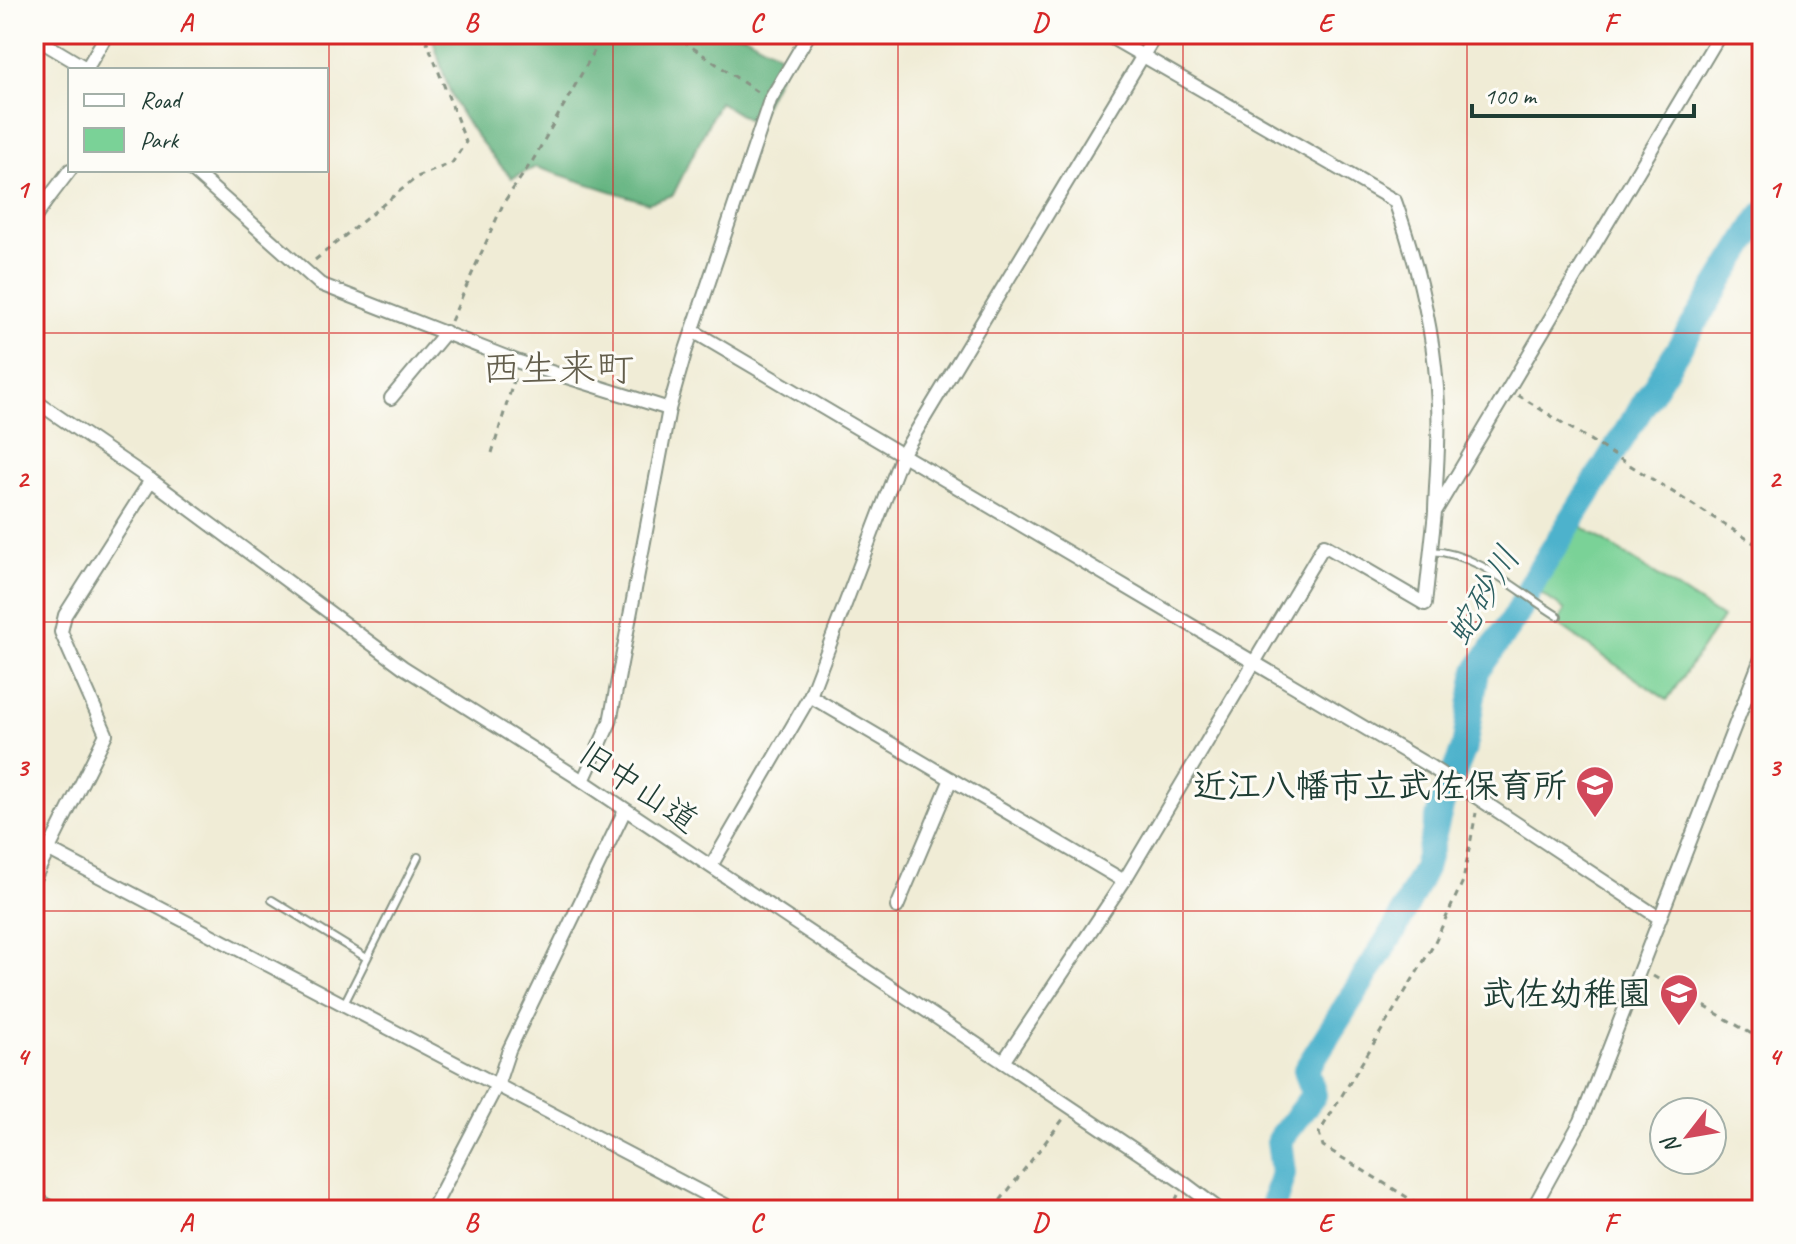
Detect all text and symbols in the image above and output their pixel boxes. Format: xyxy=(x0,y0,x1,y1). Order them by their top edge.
text: A xyxy=(179,6,194,39)
text: B xyxy=(464,6,480,39)
text: C xyxy=(750,6,766,39)
text: D xyxy=(1032,6,1050,39)
text: E xyxy=(1318,6,1336,39)
text: F xyxy=(1604,6,1622,39)
legend xyxy=(68,68,328,172)
scale bar xyxy=(1472,68,1694,118)
text: 100 m xyxy=(1484,81,1538,111)
text: Road xyxy=(140,85,184,115)
text: Park xyxy=(140,125,180,155)
text: 1 xyxy=(16,173,31,206)
text: 1 xyxy=(1768,173,1783,206)
district label: 西生来町 xyxy=(482,345,634,392)
text: 2 xyxy=(16,462,30,495)
text: 2 xyxy=(1768,462,1782,495)
water label: 蛇砂川 xyxy=(1435,537,1530,654)
street label: 旧中山道 xyxy=(570,731,707,842)
text: 3 xyxy=(16,751,30,784)
text: 3 xyxy=(1768,751,1782,784)
place label: 近江八幡市立武佐保育所 xyxy=(1193,764,1567,807)
school or university icon: 近江八幡市立武佐保育所 xyxy=(1574,764,1616,819)
place label: 武佐幼稚園 xyxy=(1481,972,1651,1015)
school or university icon: 武佐幼稚園 xyxy=(1658,972,1700,1027)
text: 4 xyxy=(16,1040,31,1073)
text: 4 xyxy=(1768,1040,1783,1073)
north arrow xyxy=(1648,1096,1728,1176)
text: N xyxy=(1654,1130,1687,1159)
text: A xyxy=(179,1206,194,1239)
text: B xyxy=(464,1206,480,1239)
text: C xyxy=(750,1206,766,1239)
text: D xyxy=(1032,1206,1050,1239)
text: E xyxy=(1318,1206,1336,1239)
text: F xyxy=(1604,1206,1622,1239)

